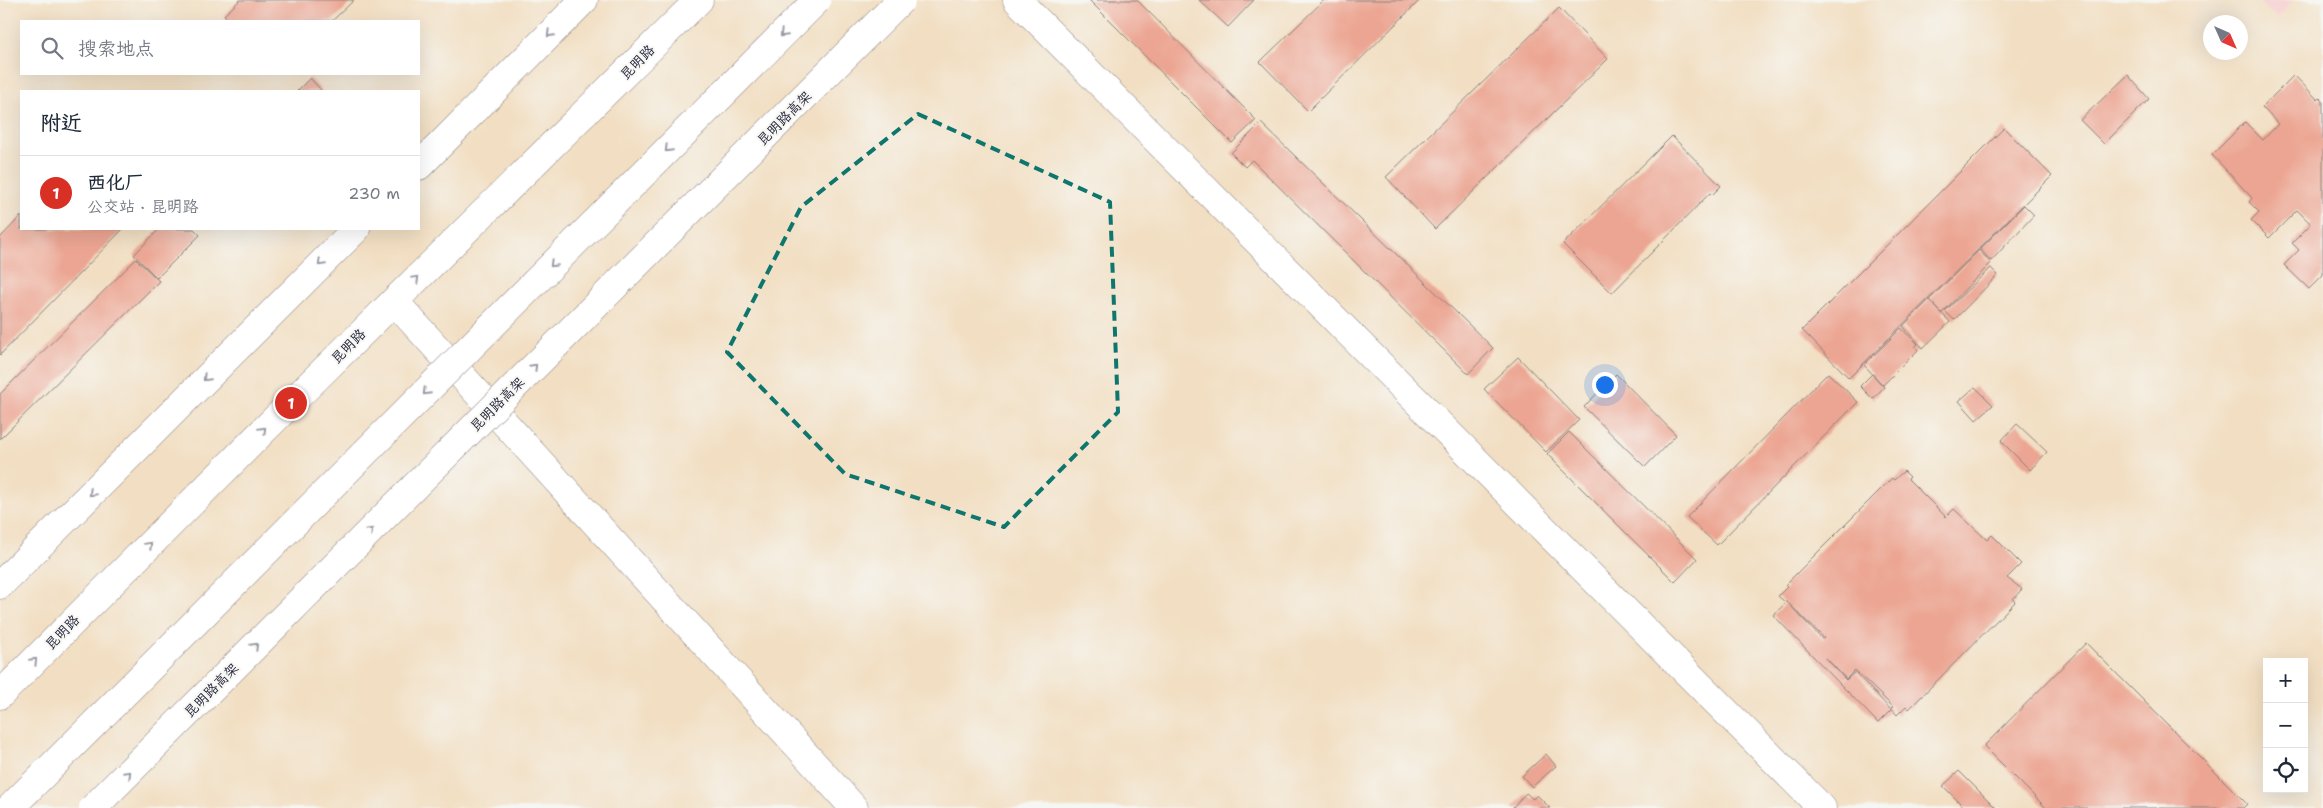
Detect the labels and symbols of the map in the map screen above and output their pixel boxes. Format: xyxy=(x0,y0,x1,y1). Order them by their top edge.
north arrow xyxy=(2203,15,2248,60)
one-way arrow xyxy=(547,29,556,38)
one-way arrow xyxy=(780,29,789,38)
street label: 昆明路 xyxy=(616,41,658,83)
street label: 昆明路高架 xyxy=(753,87,815,149)
one-way arrow xyxy=(665,144,674,153)
one-way arrow xyxy=(318,257,327,266)
one-way arrow xyxy=(550,259,559,268)
one-way arrow xyxy=(410,276,419,285)
street label: 昆明路 xyxy=(327,325,369,367)
one-way arrow xyxy=(529,364,538,373)
one-way arrow xyxy=(203,372,212,381)
your location xyxy=(1592,372,1618,398)
street label: 昆明路高架 xyxy=(466,373,528,435)
pin: 1 xyxy=(275,384,307,422)
one-way arrow xyxy=(423,386,432,395)
one-way arrow xyxy=(258,427,267,436)
one-way arrow xyxy=(88,487,97,496)
one-way arrow xyxy=(364,528,373,537)
one-way arrow xyxy=(143,542,152,551)
street label: 昆明路 xyxy=(41,611,83,653)
one-way arrow xyxy=(249,643,258,652)
one-way arrow xyxy=(28,657,37,666)
street label: 昆明路高架 xyxy=(180,659,242,721)
one-way arrow xyxy=(122,770,131,779)

